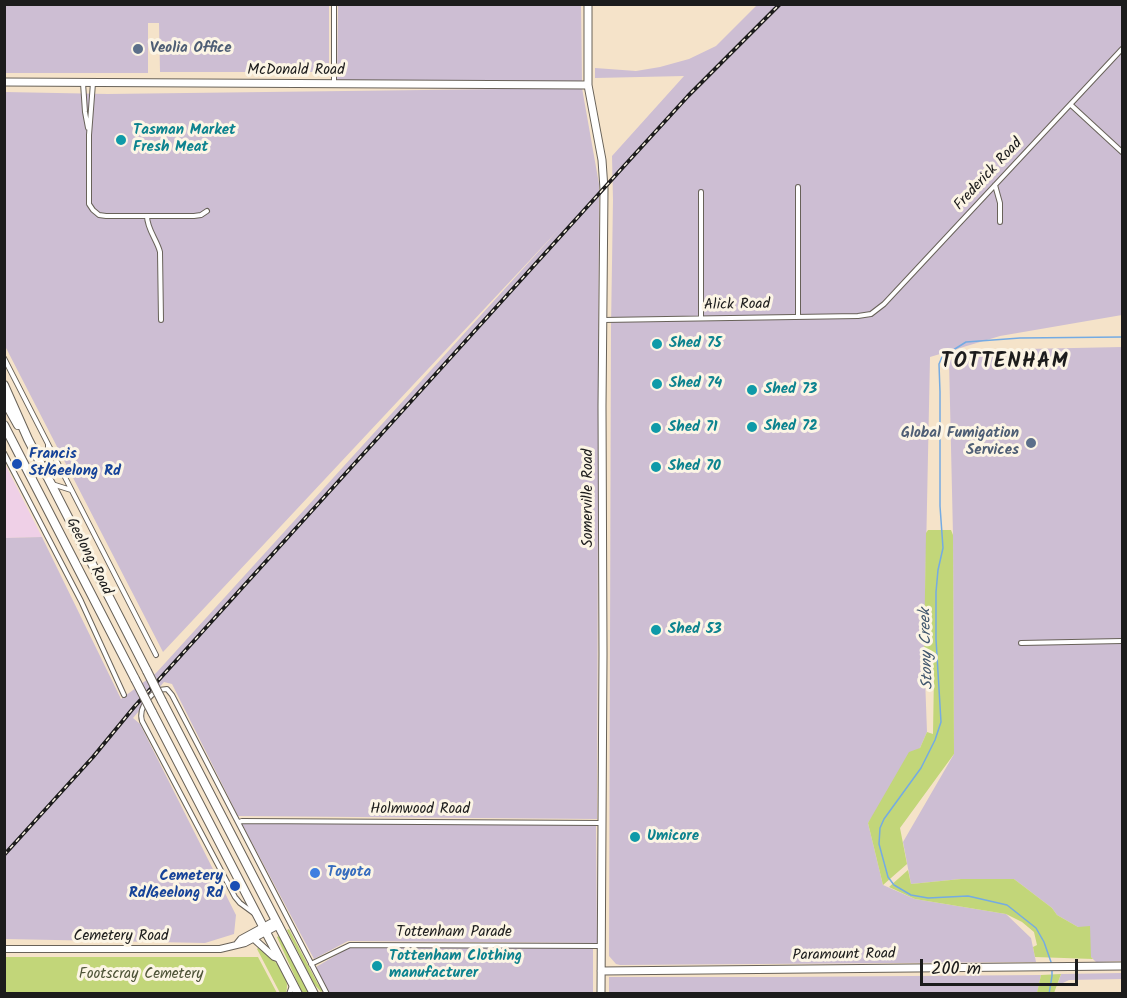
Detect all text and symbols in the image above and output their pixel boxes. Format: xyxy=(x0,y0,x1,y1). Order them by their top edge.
place label: Veolia Office xyxy=(150,40,232,58)
marker: Veolia Office xyxy=(131,42,145,56)
street label: McDonald Road xyxy=(247,62,345,80)
place label: Tasman Market Fresh Meat xyxy=(133,122,236,157)
marker: Tasman Market Fresh Meat xyxy=(114,133,128,147)
street label: Frederick Road xyxy=(951,135,1027,215)
street label: Alick Road xyxy=(704,296,770,316)
place label: Shed 75 xyxy=(669,335,722,353)
marker: Shed 75 xyxy=(650,337,664,351)
district label: TOTTENHAM xyxy=(941,350,1069,376)
place label: Shed 74 xyxy=(669,375,722,393)
marker: Shed 74 xyxy=(650,377,664,391)
place label: Shed 73 xyxy=(764,381,817,399)
marker: Shed 73 xyxy=(745,383,759,397)
place label: Shed 72 xyxy=(764,418,818,436)
place label: Shed 71 xyxy=(668,419,718,437)
marker: Shed 72 xyxy=(745,420,759,434)
marker: Shed 71 xyxy=(649,421,663,435)
place label: Global Fumigation Services xyxy=(901,425,1019,460)
marker: Global Fumigation Services xyxy=(1024,436,1038,450)
place label: Francis St/Geelong Rd xyxy=(29,446,121,481)
street label: Somerville Road xyxy=(580,449,598,547)
marker: Francis St/Geelong Rd xyxy=(10,457,24,471)
place label: Shed 70 xyxy=(668,458,721,476)
marker: Shed 70 xyxy=(649,460,663,474)
street label: Geelong Road xyxy=(61,515,115,599)
water label: Stony Creek xyxy=(917,608,939,690)
place label: Shed 53 xyxy=(668,621,722,639)
marker: Shed 53 xyxy=(649,623,663,637)
street label: Holmwood Road xyxy=(370,801,470,819)
place label: Umicore xyxy=(647,828,699,846)
marker: Umicore xyxy=(628,830,642,844)
place label: Toyota xyxy=(327,864,371,882)
marker: Toyota xyxy=(308,866,322,880)
place label: Cemetery Rd/Geelong Rd xyxy=(129,868,223,903)
marker: Cemetery Rd/Geelong Rd xyxy=(228,879,242,893)
street label: Tottenham Parade xyxy=(396,924,512,942)
street label: Cemetery Road xyxy=(73,928,169,946)
street label: Paramount Road xyxy=(792,946,896,966)
scale bar xyxy=(923,947,1080,985)
place label: Tottenham Clothing manufacturer xyxy=(389,948,522,983)
text: 200 m xyxy=(931,955,981,984)
marker: Tottenham Clothing manufacturer xyxy=(370,959,384,973)
park label: Footscray Cemetery xyxy=(79,966,203,984)

